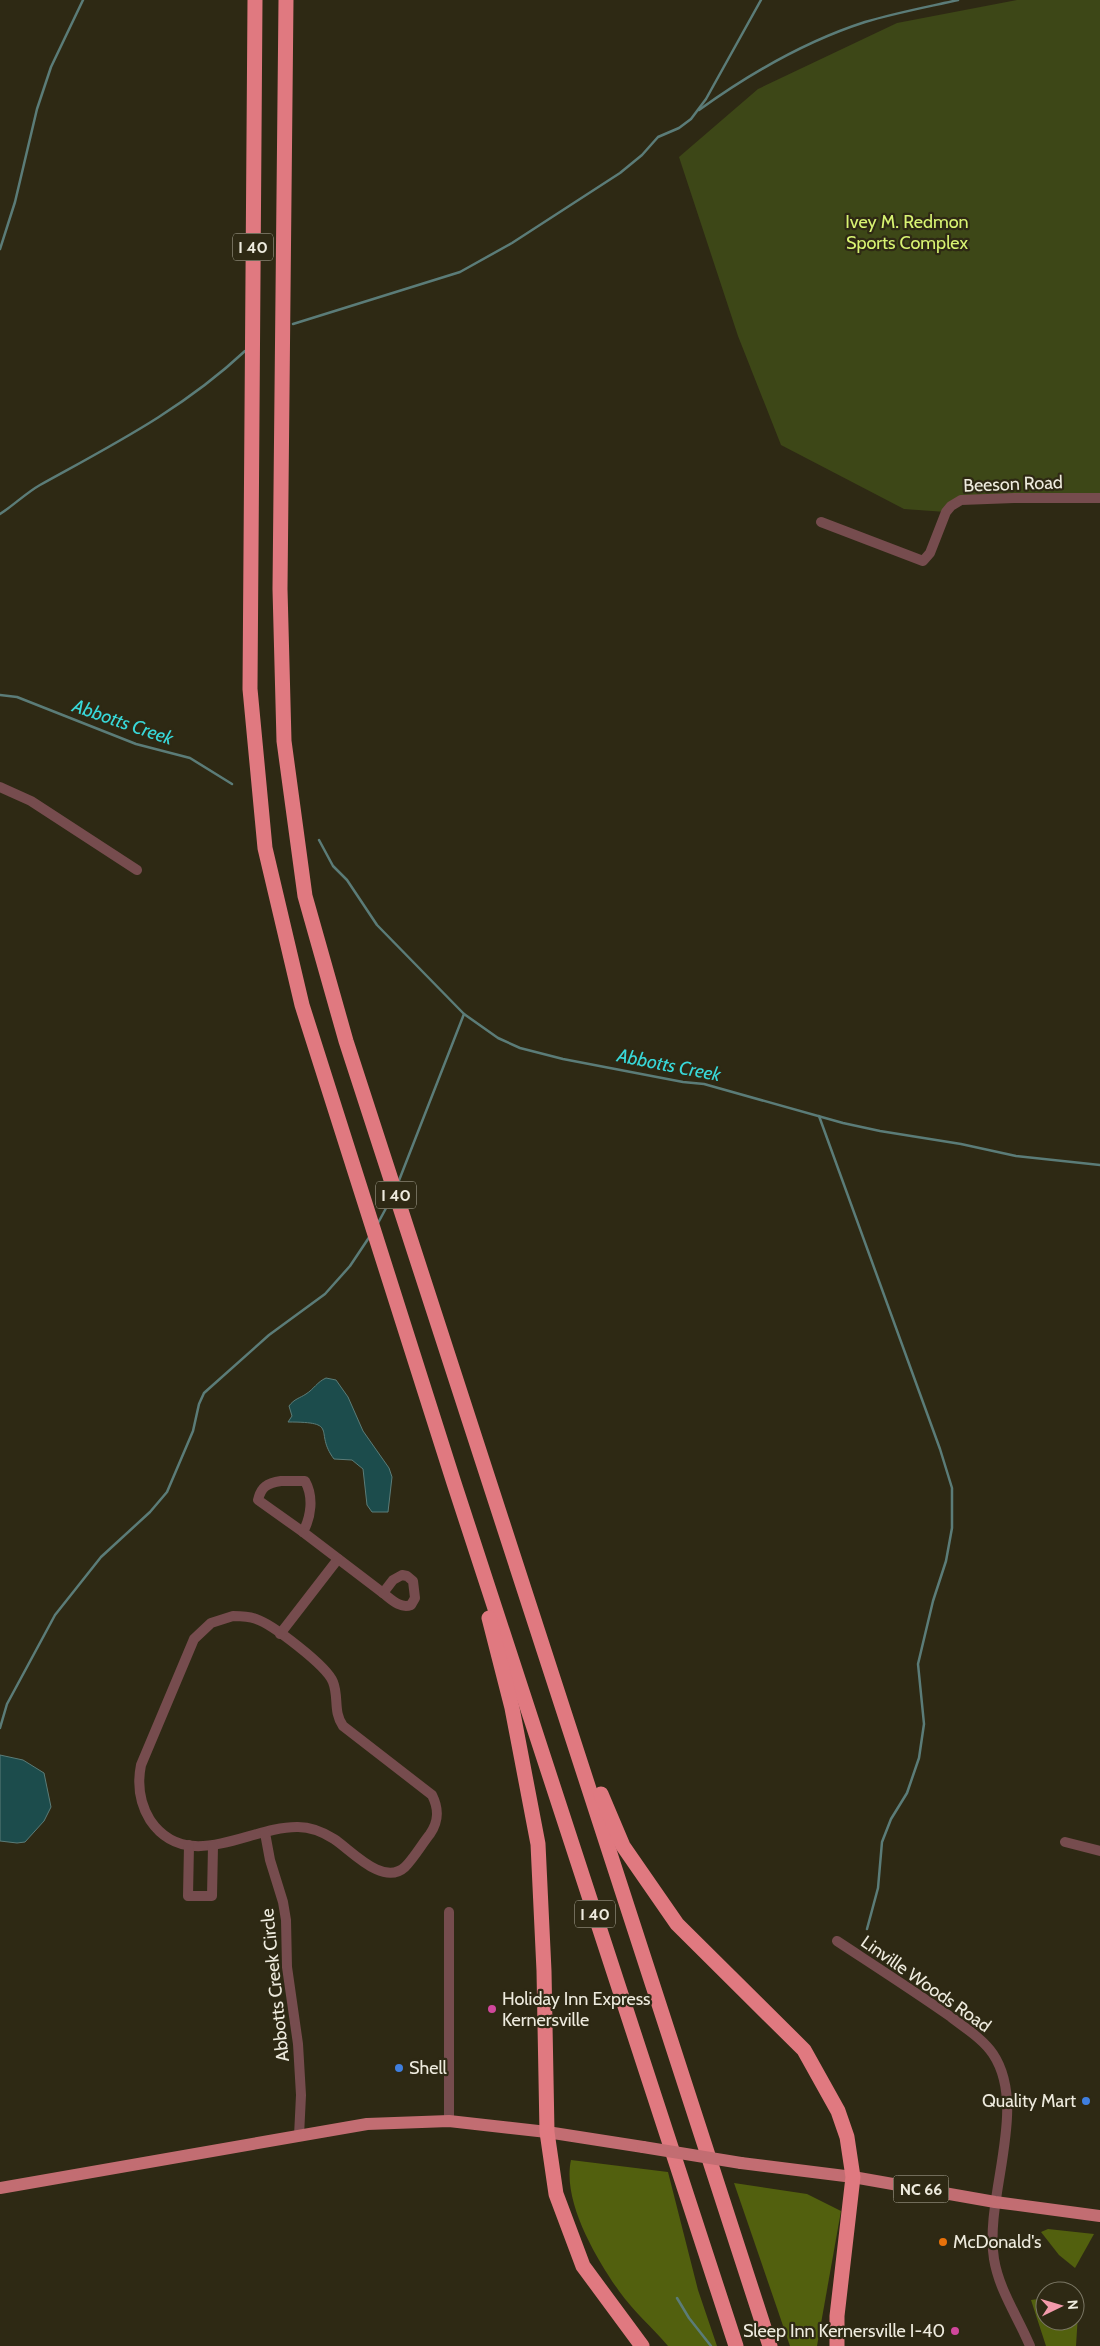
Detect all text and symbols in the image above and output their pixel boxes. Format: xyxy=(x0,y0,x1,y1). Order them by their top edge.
park label: Ivey M. Redmon Sports Complex xyxy=(845,211,969,254)
road number: I 40 xyxy=(233,233,273,260)
street label: Beeson Road xyxy=(963,471,1063,497)
water label: Abbotts Creek xyxy=(69,694,177,750)
water label: Abbotts Creek xyxy=(614,1044,724,1086)
road number: I 40 xyxy=(376,1182,416,1208)
road number: I 40 xyxy=(575,1900,615,1928)
street label: Abbotts Creek Circle xyxy=(256,1907,294,2063)
street label: Linville Woods Road xyxy=(857,1931,995,2037)
place label: Holiday Inn Express Kernersville xyxy=(502,1988,651,2031)
marker: Holiday Inn Express Kernersville xyxy=(486,2003,498,2015)
place label: Shell xyxy=(409,2057,448,2079)
marker: Shell xyxy=(393,2062,405,2074)
place label: Quality Mart xyxy=(982,2090,1076,2112)
marker: Quality Mart xyxy=(1080,2095,1092,2107)
road number: NC 66 xyxy=(894,2176,948,2202)
place label: McDonald's xyxy=(953,2231,1041,2253)
marker: McDonald's xyxy=(937,2236,949,2248)
north arrow xyxy=(1035,2281,1085,2331)
text: N xyxy=(1064,2299,1082,2311)
place label: Sleep Inn Kernersville I-40 xyxy=(743,2320,945,2342)
marker: Sleep Inn Kernersville I-40 xyxy=(949,2325,961,2337)

